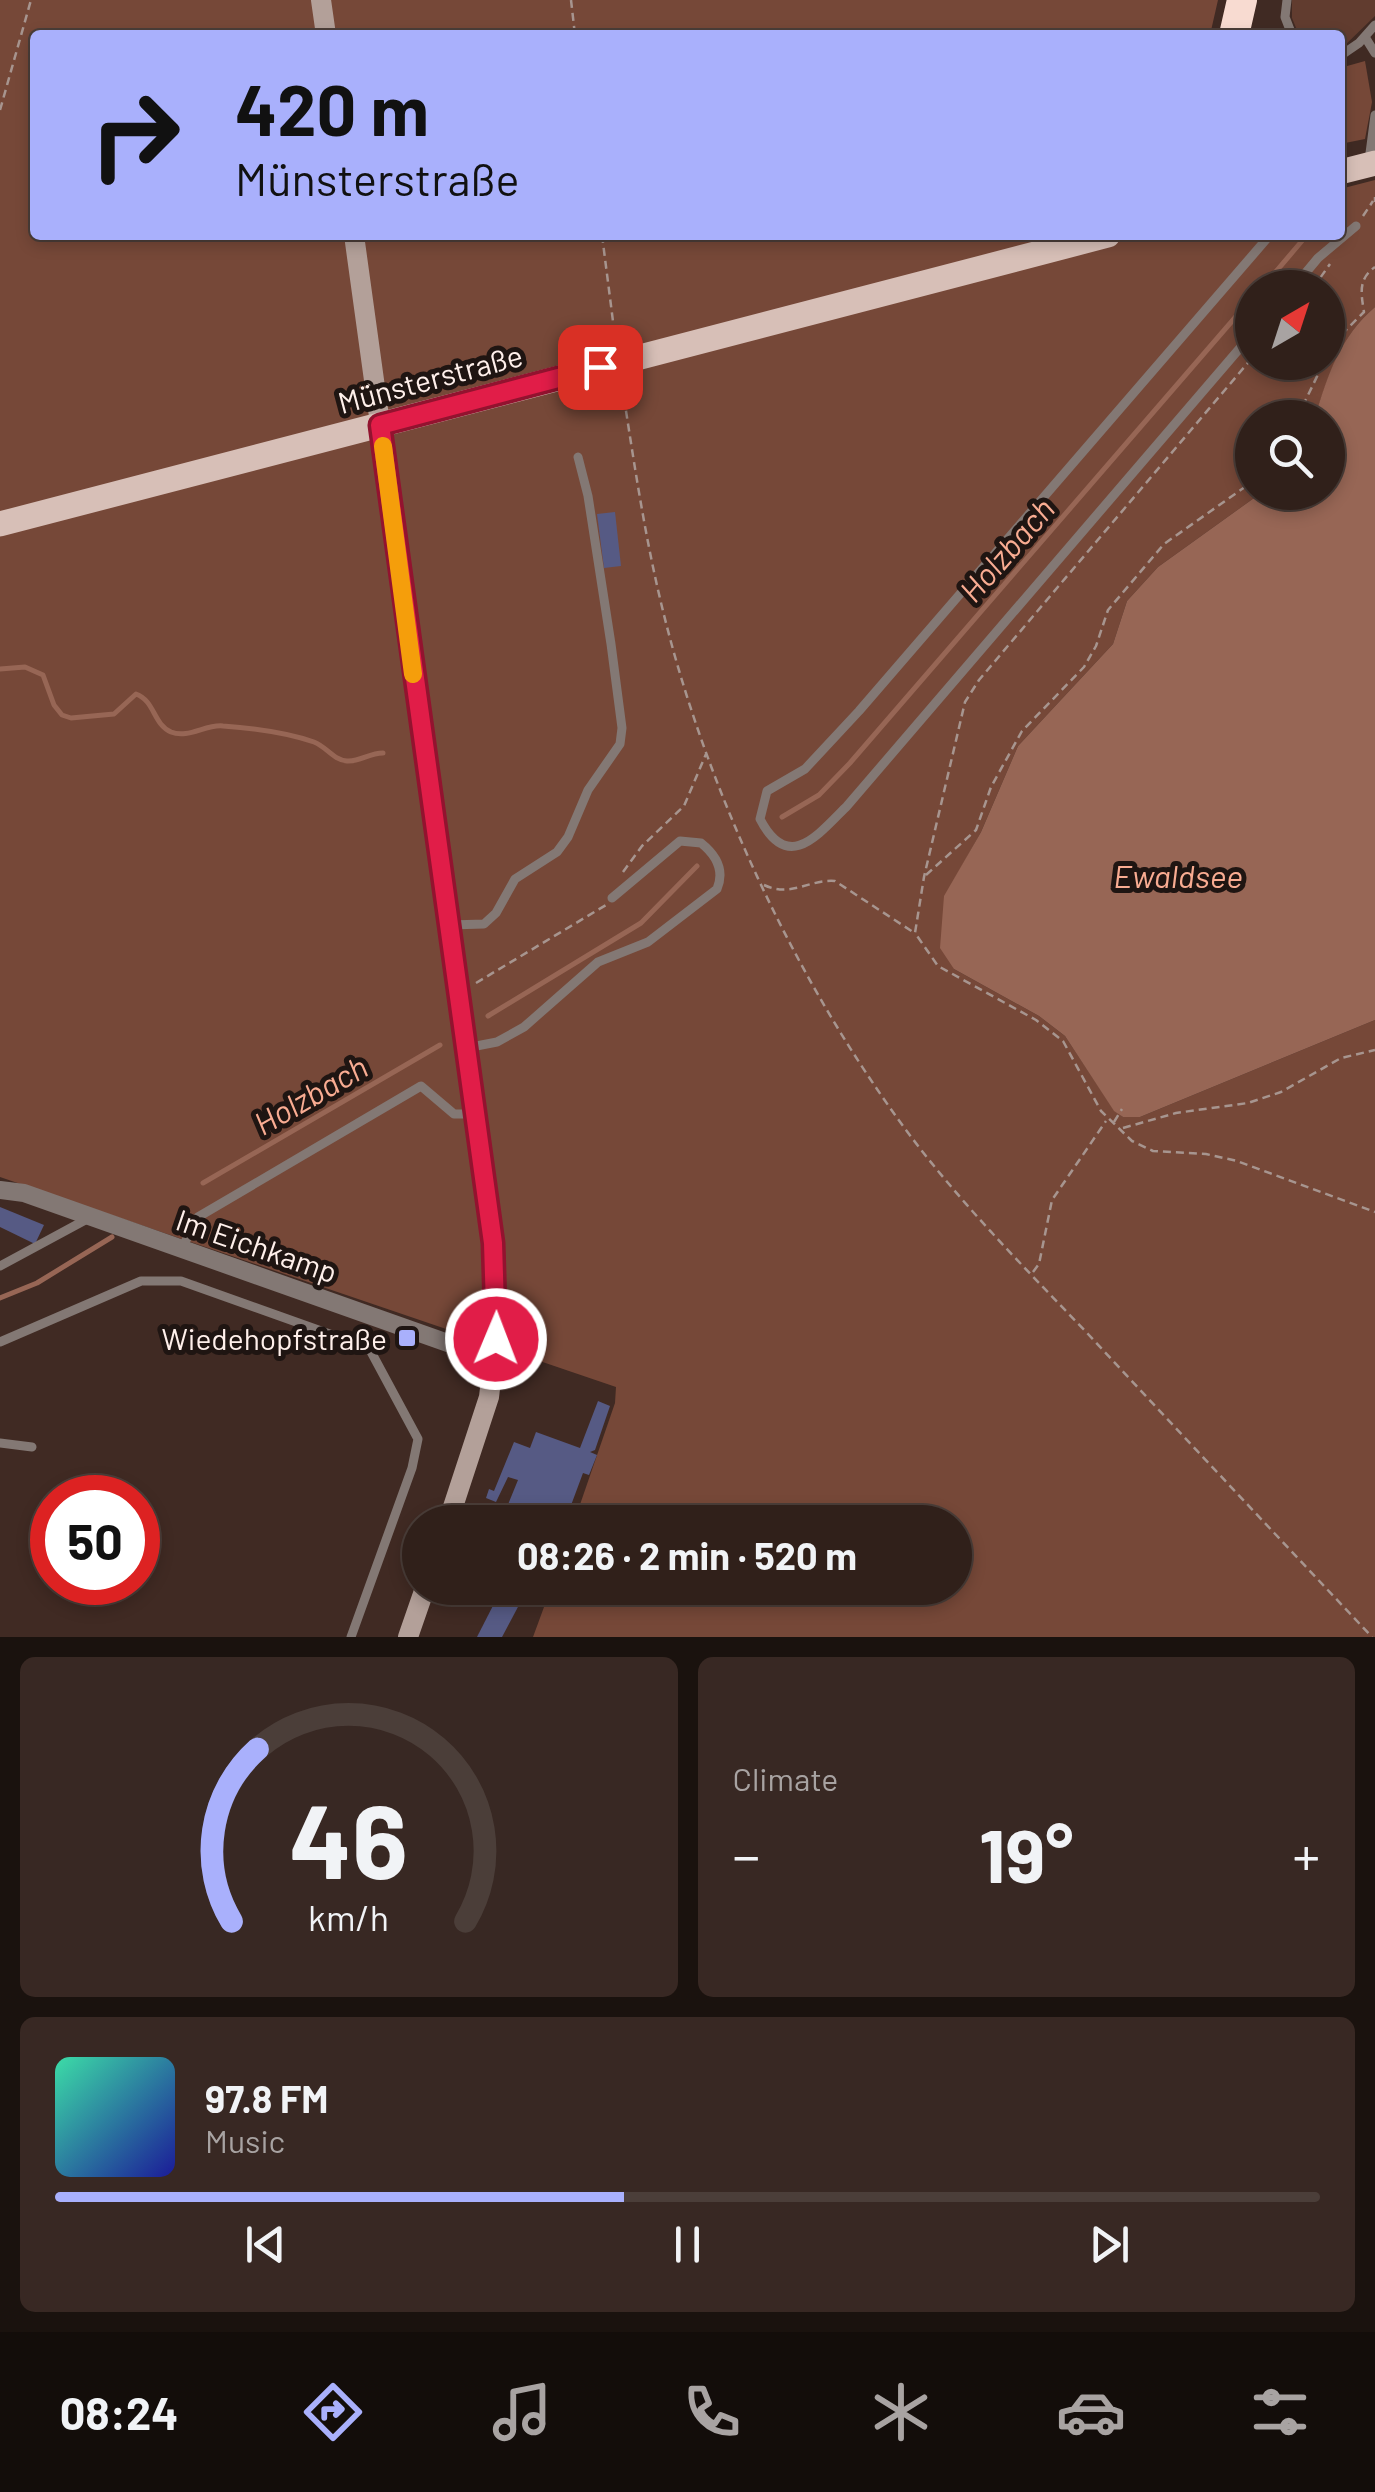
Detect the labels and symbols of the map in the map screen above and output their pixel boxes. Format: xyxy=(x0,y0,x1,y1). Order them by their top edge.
north arrow xyxy=(1235,270,1345,380)
pin xyxy=(558,325,643,410)
street label: Münsterstraße xyxy=(334,336,526,420)
water label: Holzbach xyxy=(951,489,1061,609)
water label: Ewaldsee xyxy=(1113,856,1243,894)
water label: Holzbach xyxy=(246,1046,374,1142)
street label: Im Eichkamp xyxy=(172,1201,342,1289)
position arrow xyxy=(444,1287,548,1391)
place label: Wiedehopfstraße xyxy=(161,1320,387,1356)
marker: Wiedehopfstraße xyxy=(396,1327,418,1349)
speed limit sign: 50 xyxy=(30,1475,160,1605)

